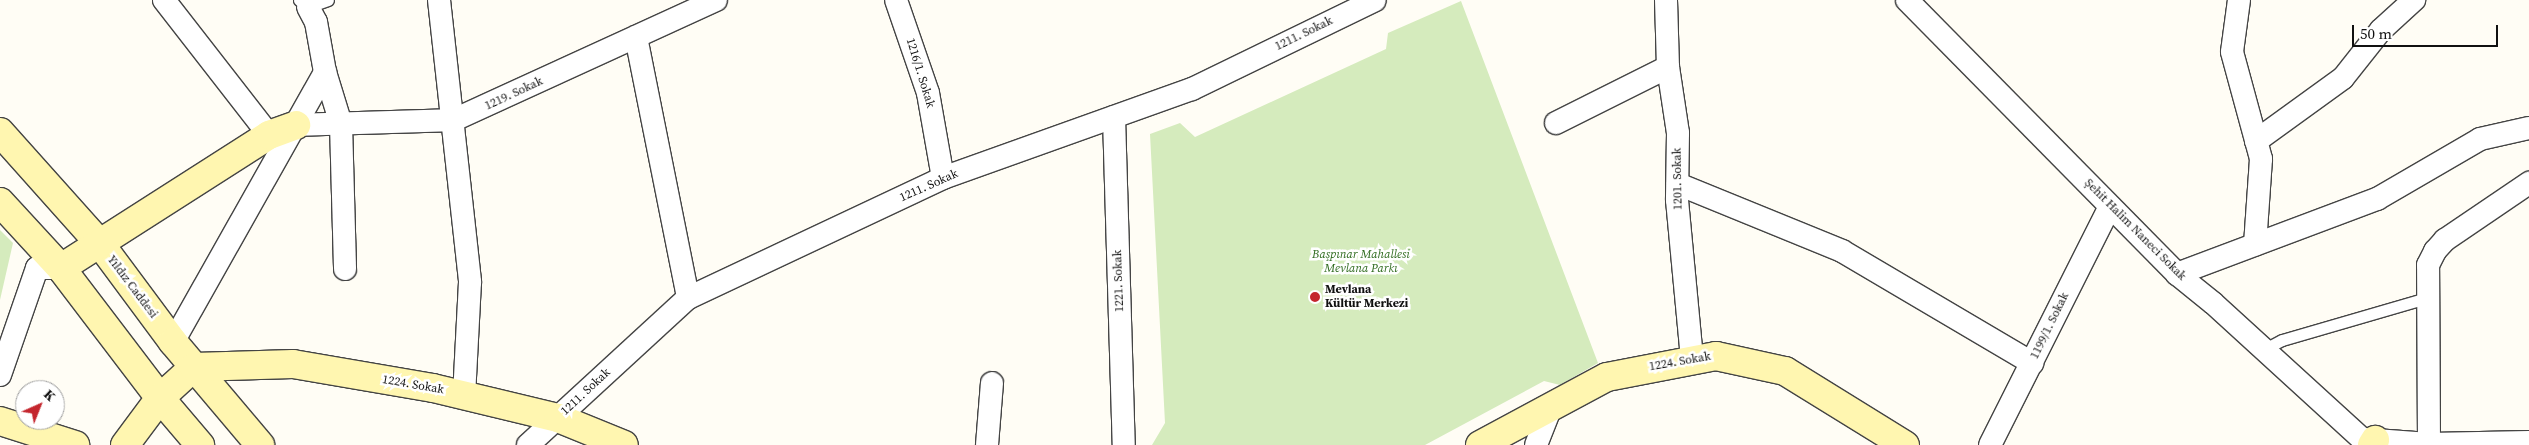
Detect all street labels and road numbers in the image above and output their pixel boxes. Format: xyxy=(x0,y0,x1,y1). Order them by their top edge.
street label: 1211. Sokak xyxy=(1273,14,1335,54)
street label: 1216/1. Sokak xyxy=(903,36,937,110)
street label: 1219. Sokak xyxy=(483,74,545,114)
street label: 1201. Sokak xyxy=(1670,148,1686,210)
street label: 1211. Sokak xyxy=(898,167,960,205)
street label: Şehit Halim Naneci Sokak xyxy=(2081,176,2189,284)
street label: 1221. Sokak xyxy=(1111,250,1127,312)
street label: Yıldız Caddesi xyxy=(104,253,160,321)
street label: 1199/1. Sokak xyxy=(2028,290,2072,362)
street label: 1224. Sokak xyxy=(1648,350,1712,374)
street label: 1211. Sokak xyxy=(558,366,614,418)
street label: 1224. Sokak xyxy=(381,373,445,397)

